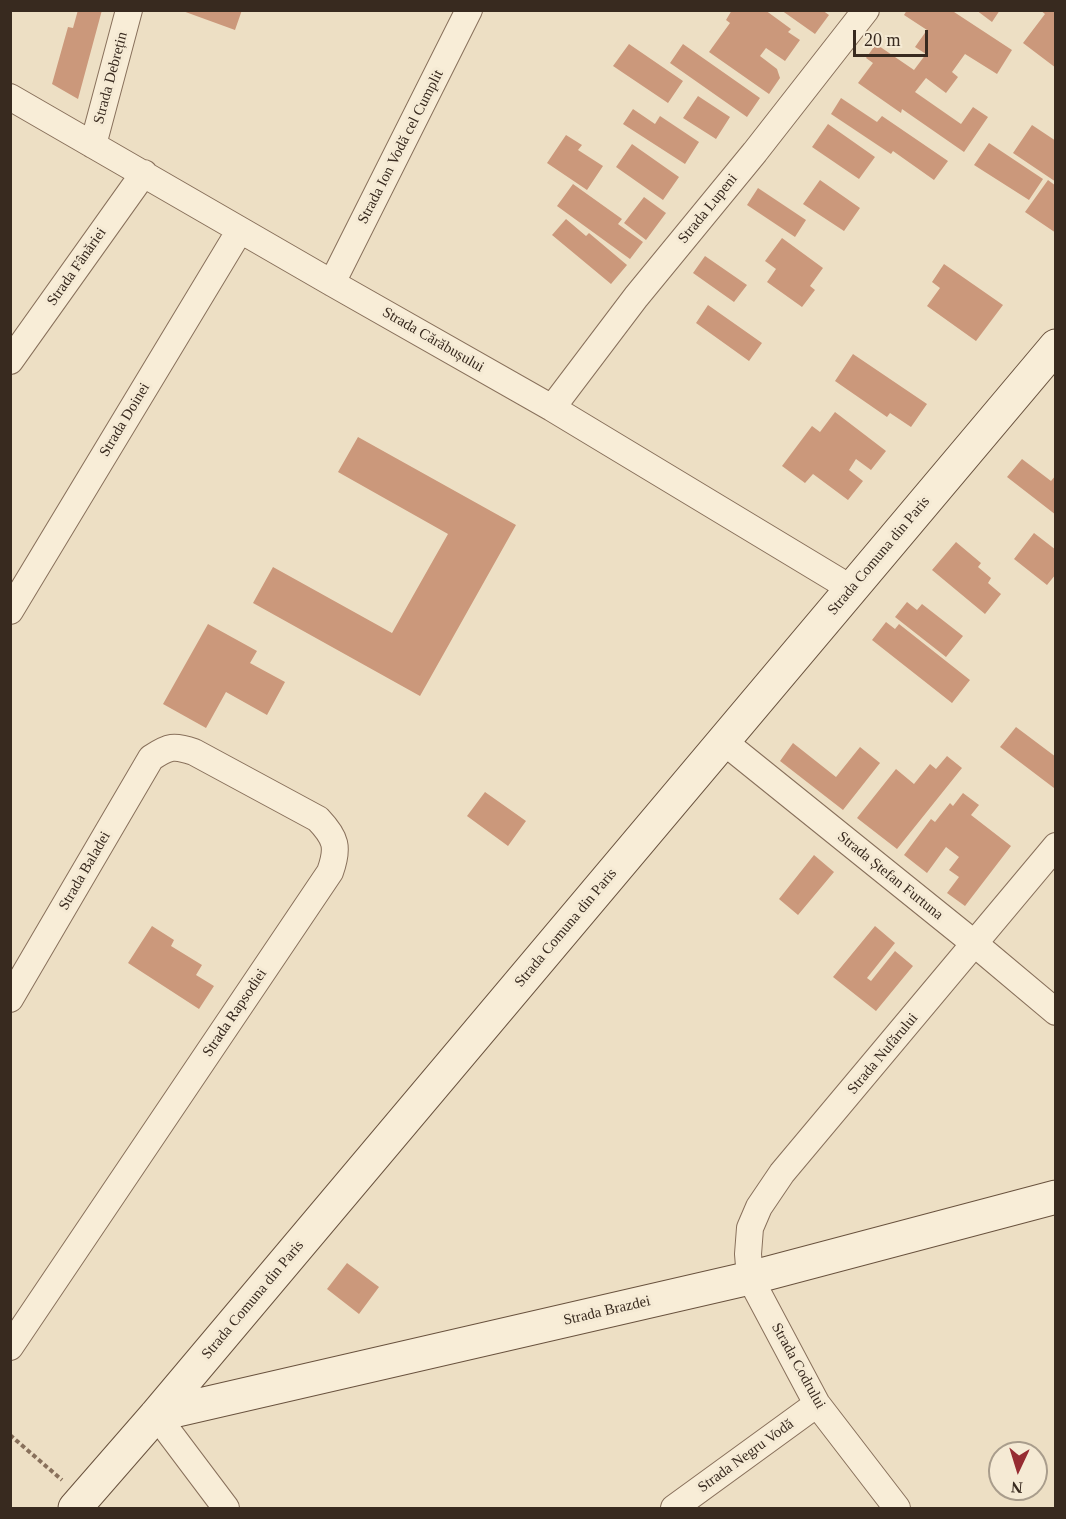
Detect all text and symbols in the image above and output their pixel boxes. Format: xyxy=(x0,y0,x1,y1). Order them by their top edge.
scale bar xyxy=(856,18,931,56)
street label: Strada Debrețin xyxy=(90,30,132,126)
text: 20 m xyxy=(864,30,901,50)
street label: Strada Ion Vodă cel Cumplit xyxy=(354,67,448,227)
street label: Strada Lupeni xyxy=(674,170,742,248)
street label: Strada Fânăriei xyxy=(43,224,111,310)
street label: Strada Cărăbușului xyxy=(379,304,487,376)
street label: Strada Doinei xyxy=(96,380,154,460)
street label: Strada Comuna din Paris xyxy=(824,493,934,619)
street label: Strada Baladei xyxy=(55,828,115,914)
street label: Strada Ștefan Furtuna xyxy=(834,828,946,924)
street label: Strada Comuna din Paris xyxy=(511,865,621,991)
street label: Strada Rapsodiei xyxy=(199,966,271,1060)
street label: Strada Nufărului xyxy=(844,1010,922,1098)
street label: Strada Comuna din Paris xyxy=(198,1237,308,1363)
street label: Strada Brazdei xyxy=(562,1292,652,1330)
street label: Strada Codrului xyxy=(767,1320,829,1412)
street label: Strada Negru Vodă xyxy=(695,1415,797,1497)
north arrow xyxy=(988,1441,1048,1501)
text: N xyxy=(1010,1479,1023,1496)

